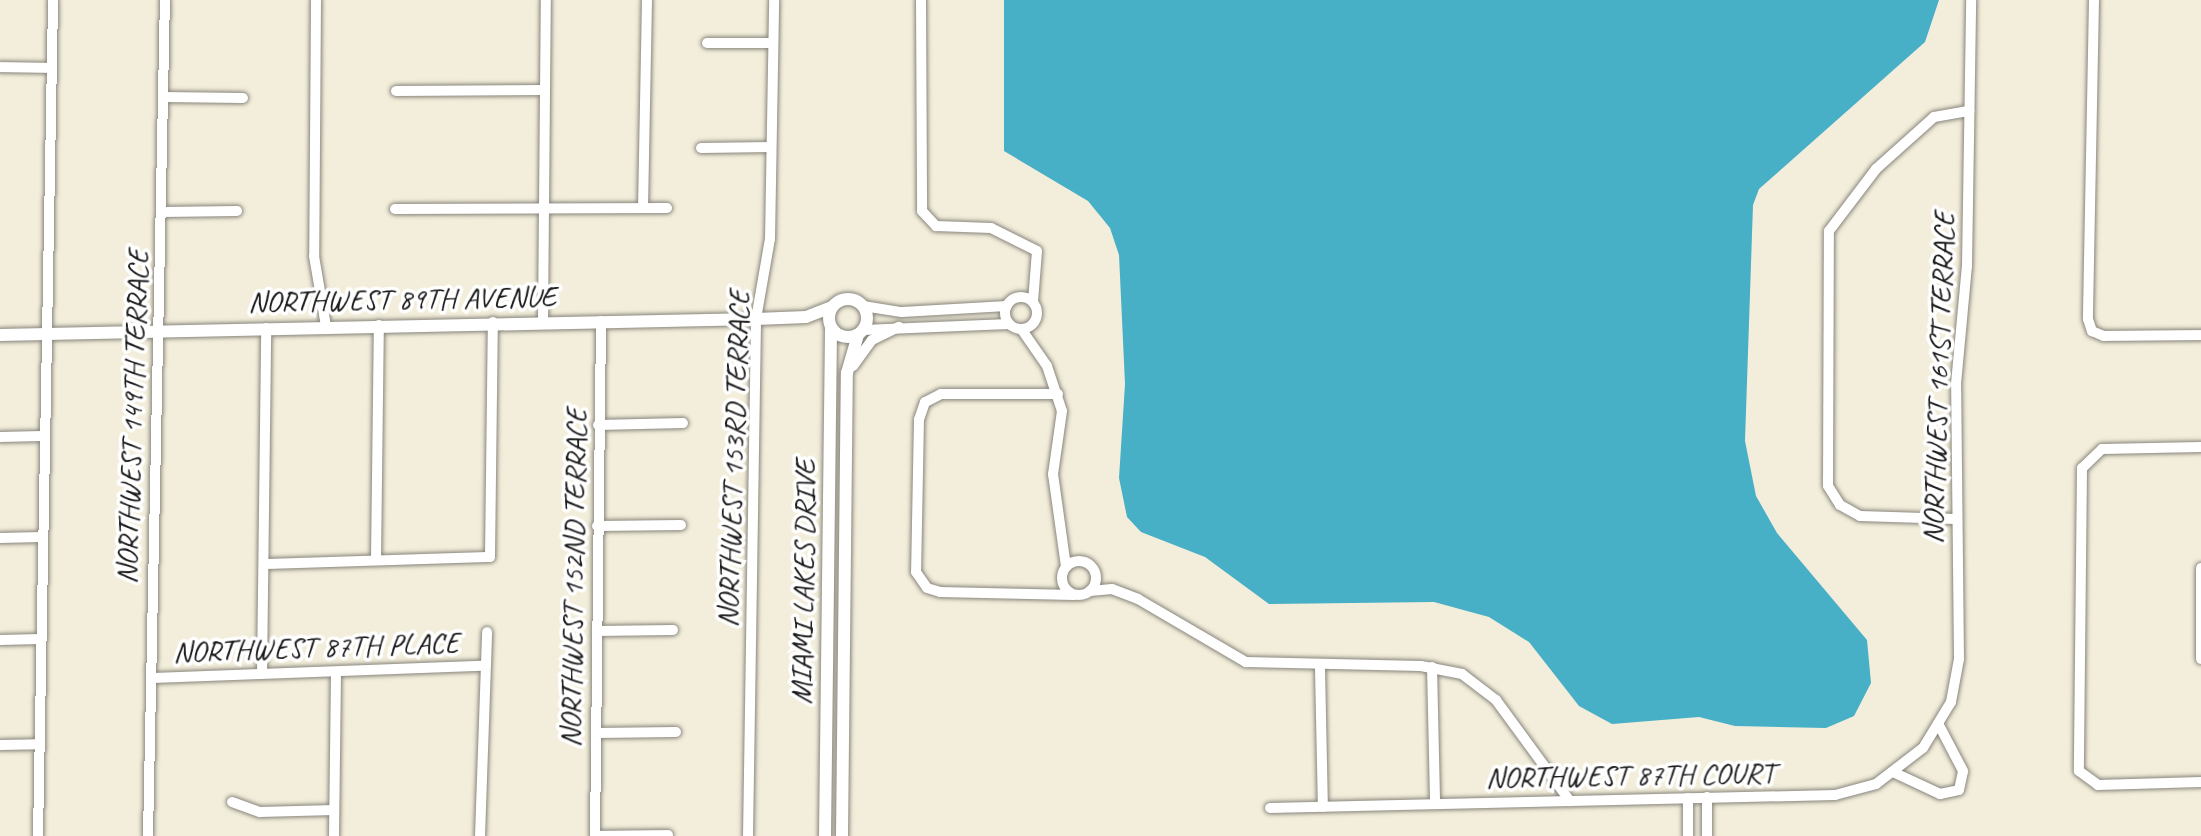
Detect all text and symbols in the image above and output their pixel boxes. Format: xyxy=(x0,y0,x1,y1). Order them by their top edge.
street label: NORTHWEST 161ST TERRACE xyxy=(1914,212,1962,544)
street label: NORTHWEST 149TH TERRACE xyxy=(108,250,156,584)
street label: NORTHWEST 89TH AVENUE xyxy=(248,278,556,320)
street label: NORTHWEST 153RD TERRACE xyxy=(709,291,757,627)
street label: NORTHWEST 152ND TERRACE xyxy=(552,409,594,747)
street label: MIAMI LAKES DRIVE xyxy=(783,460,823,704)
street label: NORTHWEST 87TH PLACE xyxy=(172,624,460,670)
street label: NORTHWEST 87TH COURT xyxy=(1486,755,1774,795)

